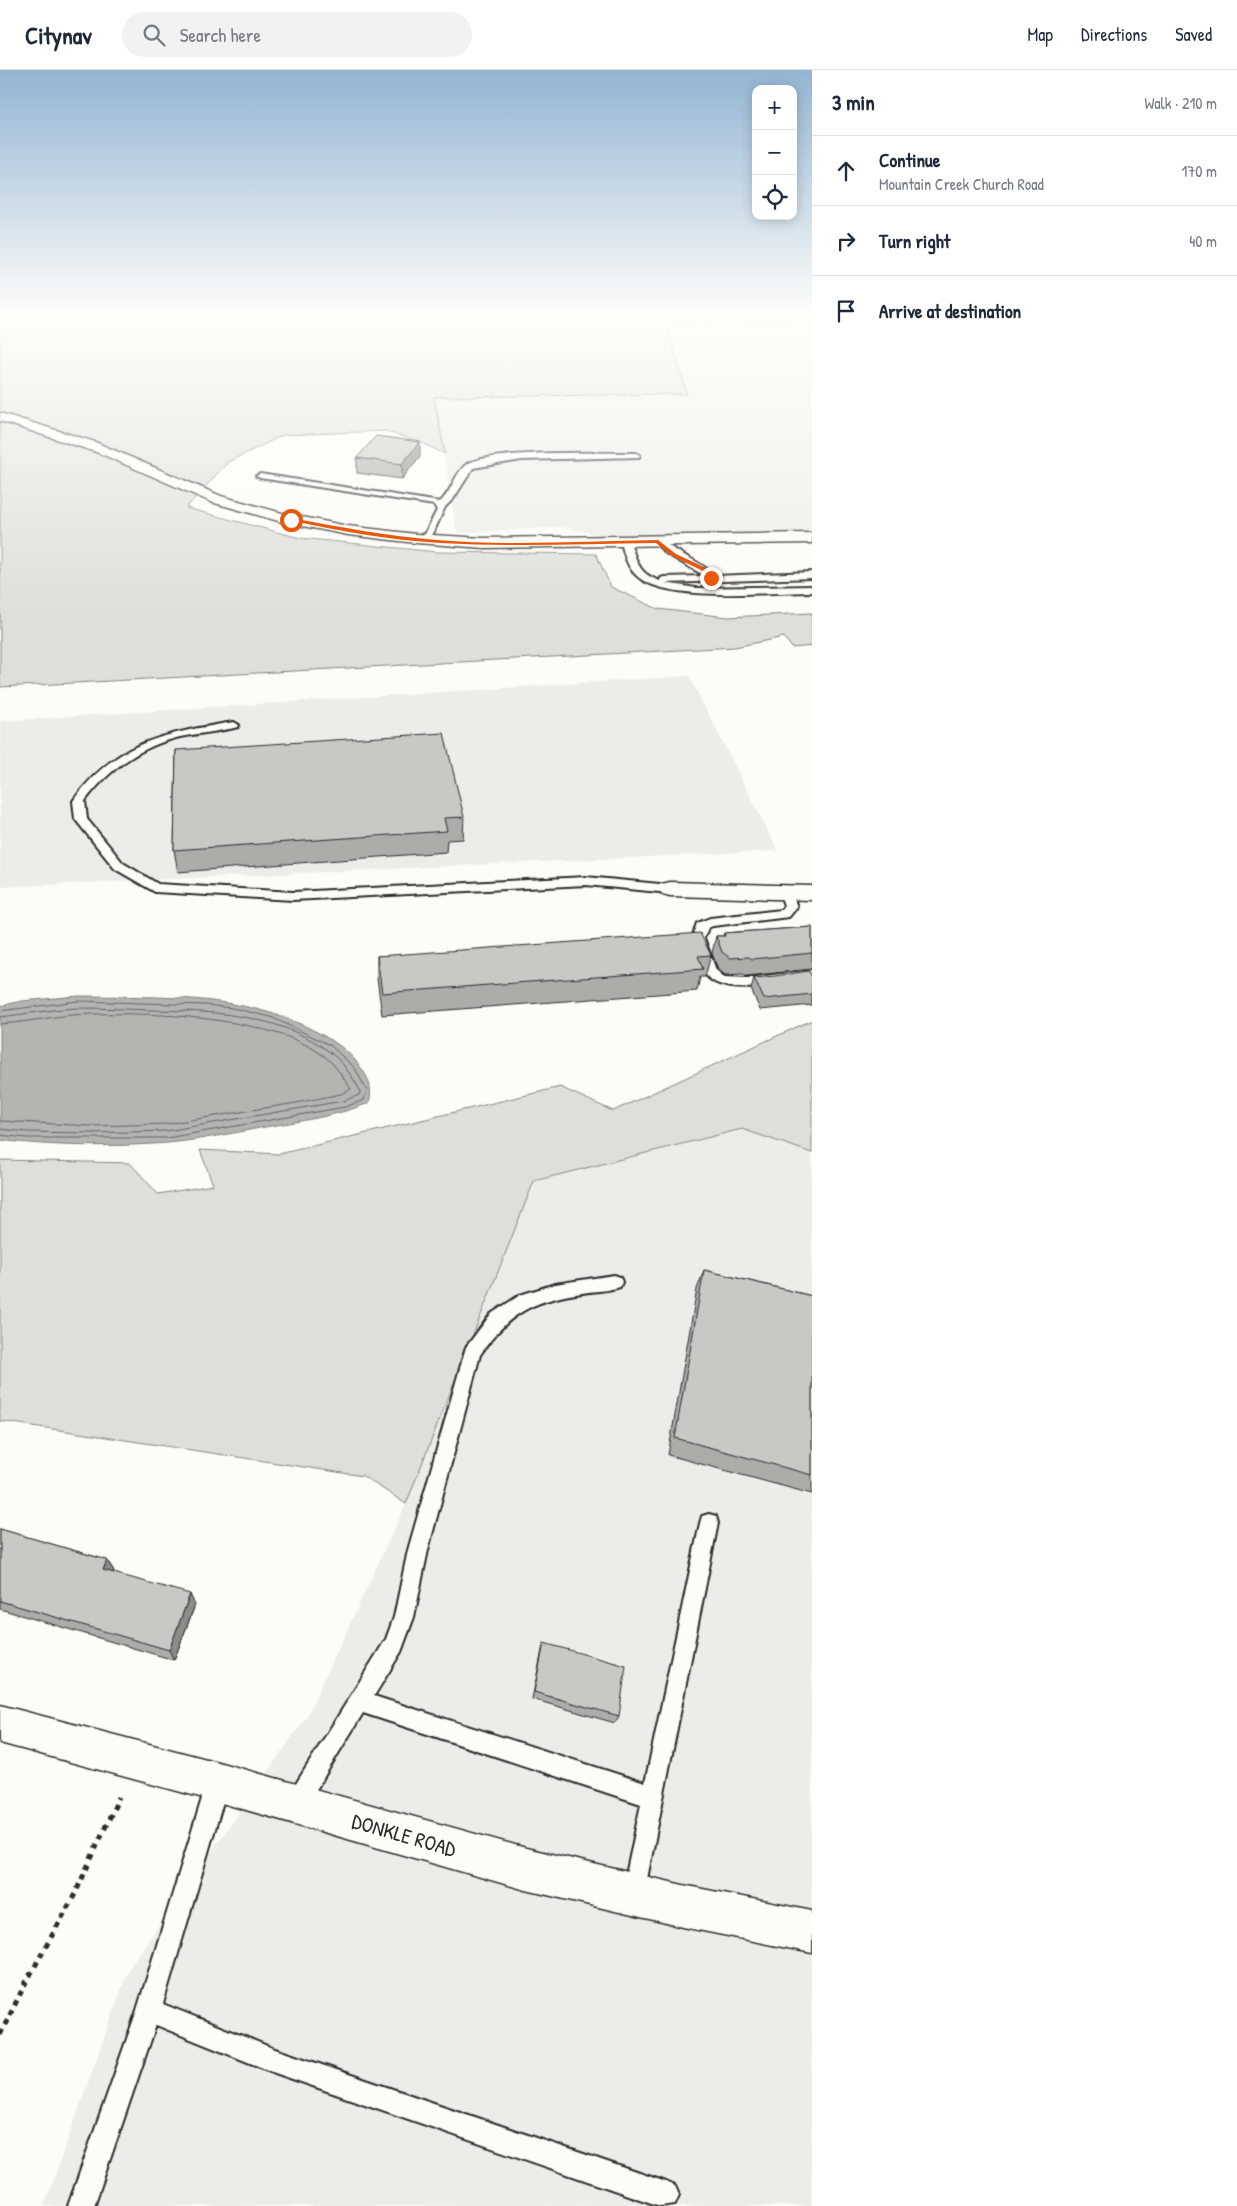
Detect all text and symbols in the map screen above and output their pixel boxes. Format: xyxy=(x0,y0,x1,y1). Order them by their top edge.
search box xyxy=(122,12,472,57)
text: Citynav xyxy=(25,19,92,51)
icon: search xyxy=(140,21,168,49)
text: Search here xyxy=(180,22,261,48)
text: Map xyxy=(1028,22,1053,47)
text: Directions xyxy=(1081,22,1147,47)
text: Saved xyxy=(1175,22,1212,47)
map controls xyxy=(752,85,797,220)
button: + xyxy=(752,85,797,130)
text: 3 min xyxy=(832,88,875,117)
text: Walk · 210 m xyxy=(1144,92,1217,114)
button: − xyxy=(752,130,797,175)
text: Continue xyxy=(879,147,940,173)
icon: ahead xyxy=(832,157,860,185)
text: 170 m xyxy=(1182,160,1217,182)
text: Mountain Creek Church Road xyxy=(879,173,1044,195)
button: locate xyxy=(752,175,797,220)
icon: right xyxy=(832,227,860,255)
text: Turn right xyxy=(879,228,950,254)
text: 40 m xyxy=(1189,230,1217,252)
icon: arrive xyxy=(832,297,860,325)
text: Arrive at destination xyxy=(879,298,1021,324)
route start xyxy=(280,509,303,532)
route end xyxy=(700,567,723,590)
street label: DONKLE ROAD xyxy=(348,1806,460,1864)

